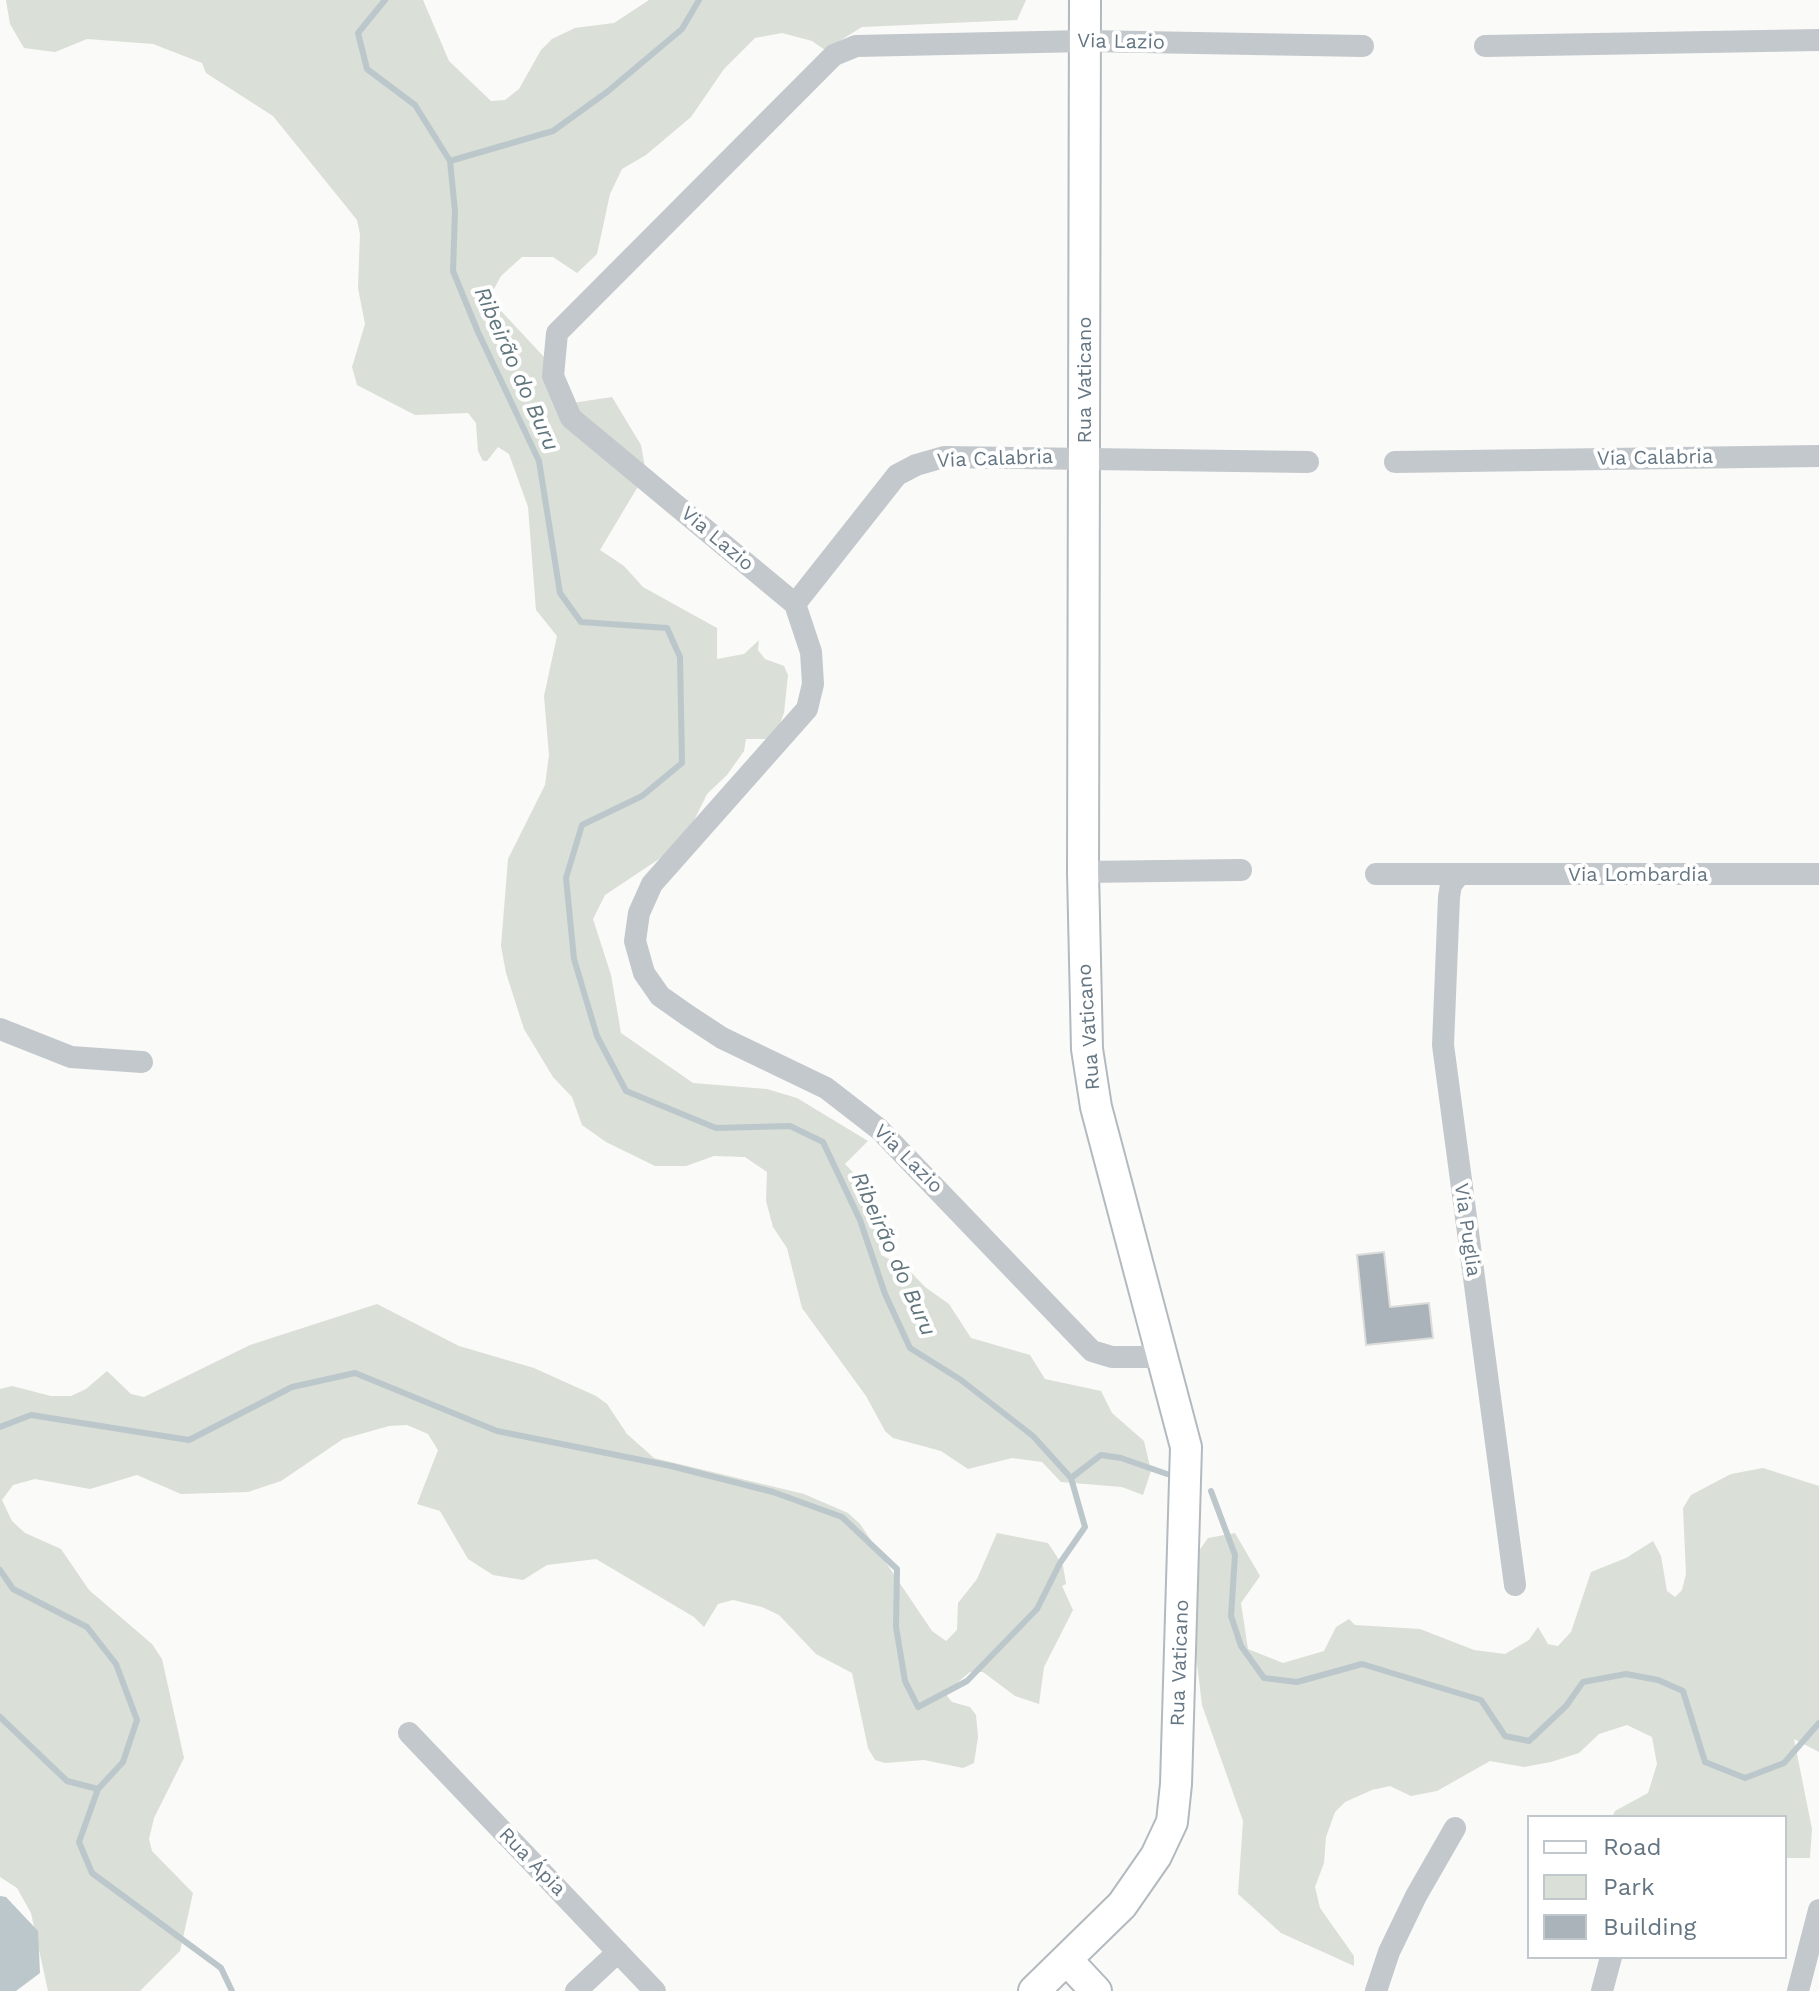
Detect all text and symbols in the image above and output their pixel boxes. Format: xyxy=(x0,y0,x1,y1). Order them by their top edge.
street label: Via Lazio xyxy=(1077,29,1165,55)
water label: Ribeirão do Buru xyxy=(468,283,564,455)
street label: Rua Vaticano xyxy=(1073,317,1097,443)
street label: Via Calabria xyxy=(936,445,1054,473)
street label: Via Calabria xyxy=(1597,445,1713,471)
street label: Via Lazio xyxy=(676,502,758,576)
street label: Via Lombardia xyxy=(1568,863,1708,887)
street label: Rua Vaticano xyxy=(1073,963,1105,1091)
street label: Via Lazio xyxy=(869,1120,947,1198)
water label: Ribeirão do Buru xyxy=(845,1168,941,1340)
street label: Via Puglia xyxy=(1449,1182,1485,1278)
street label: Rua Vaticano xyxy=(1166,1599,1194,1727)
legend xyxy=(1527,1815,1787,1959)
street label: Rua Ápia xyxy=(494,1823,570,1901)
text: Road xyxy=(1603,1833,1662,1861)
text: Park xyxy=(1603,1873,1655,1901)
text: Building xyxy=(1603,1913,1696,1941)

